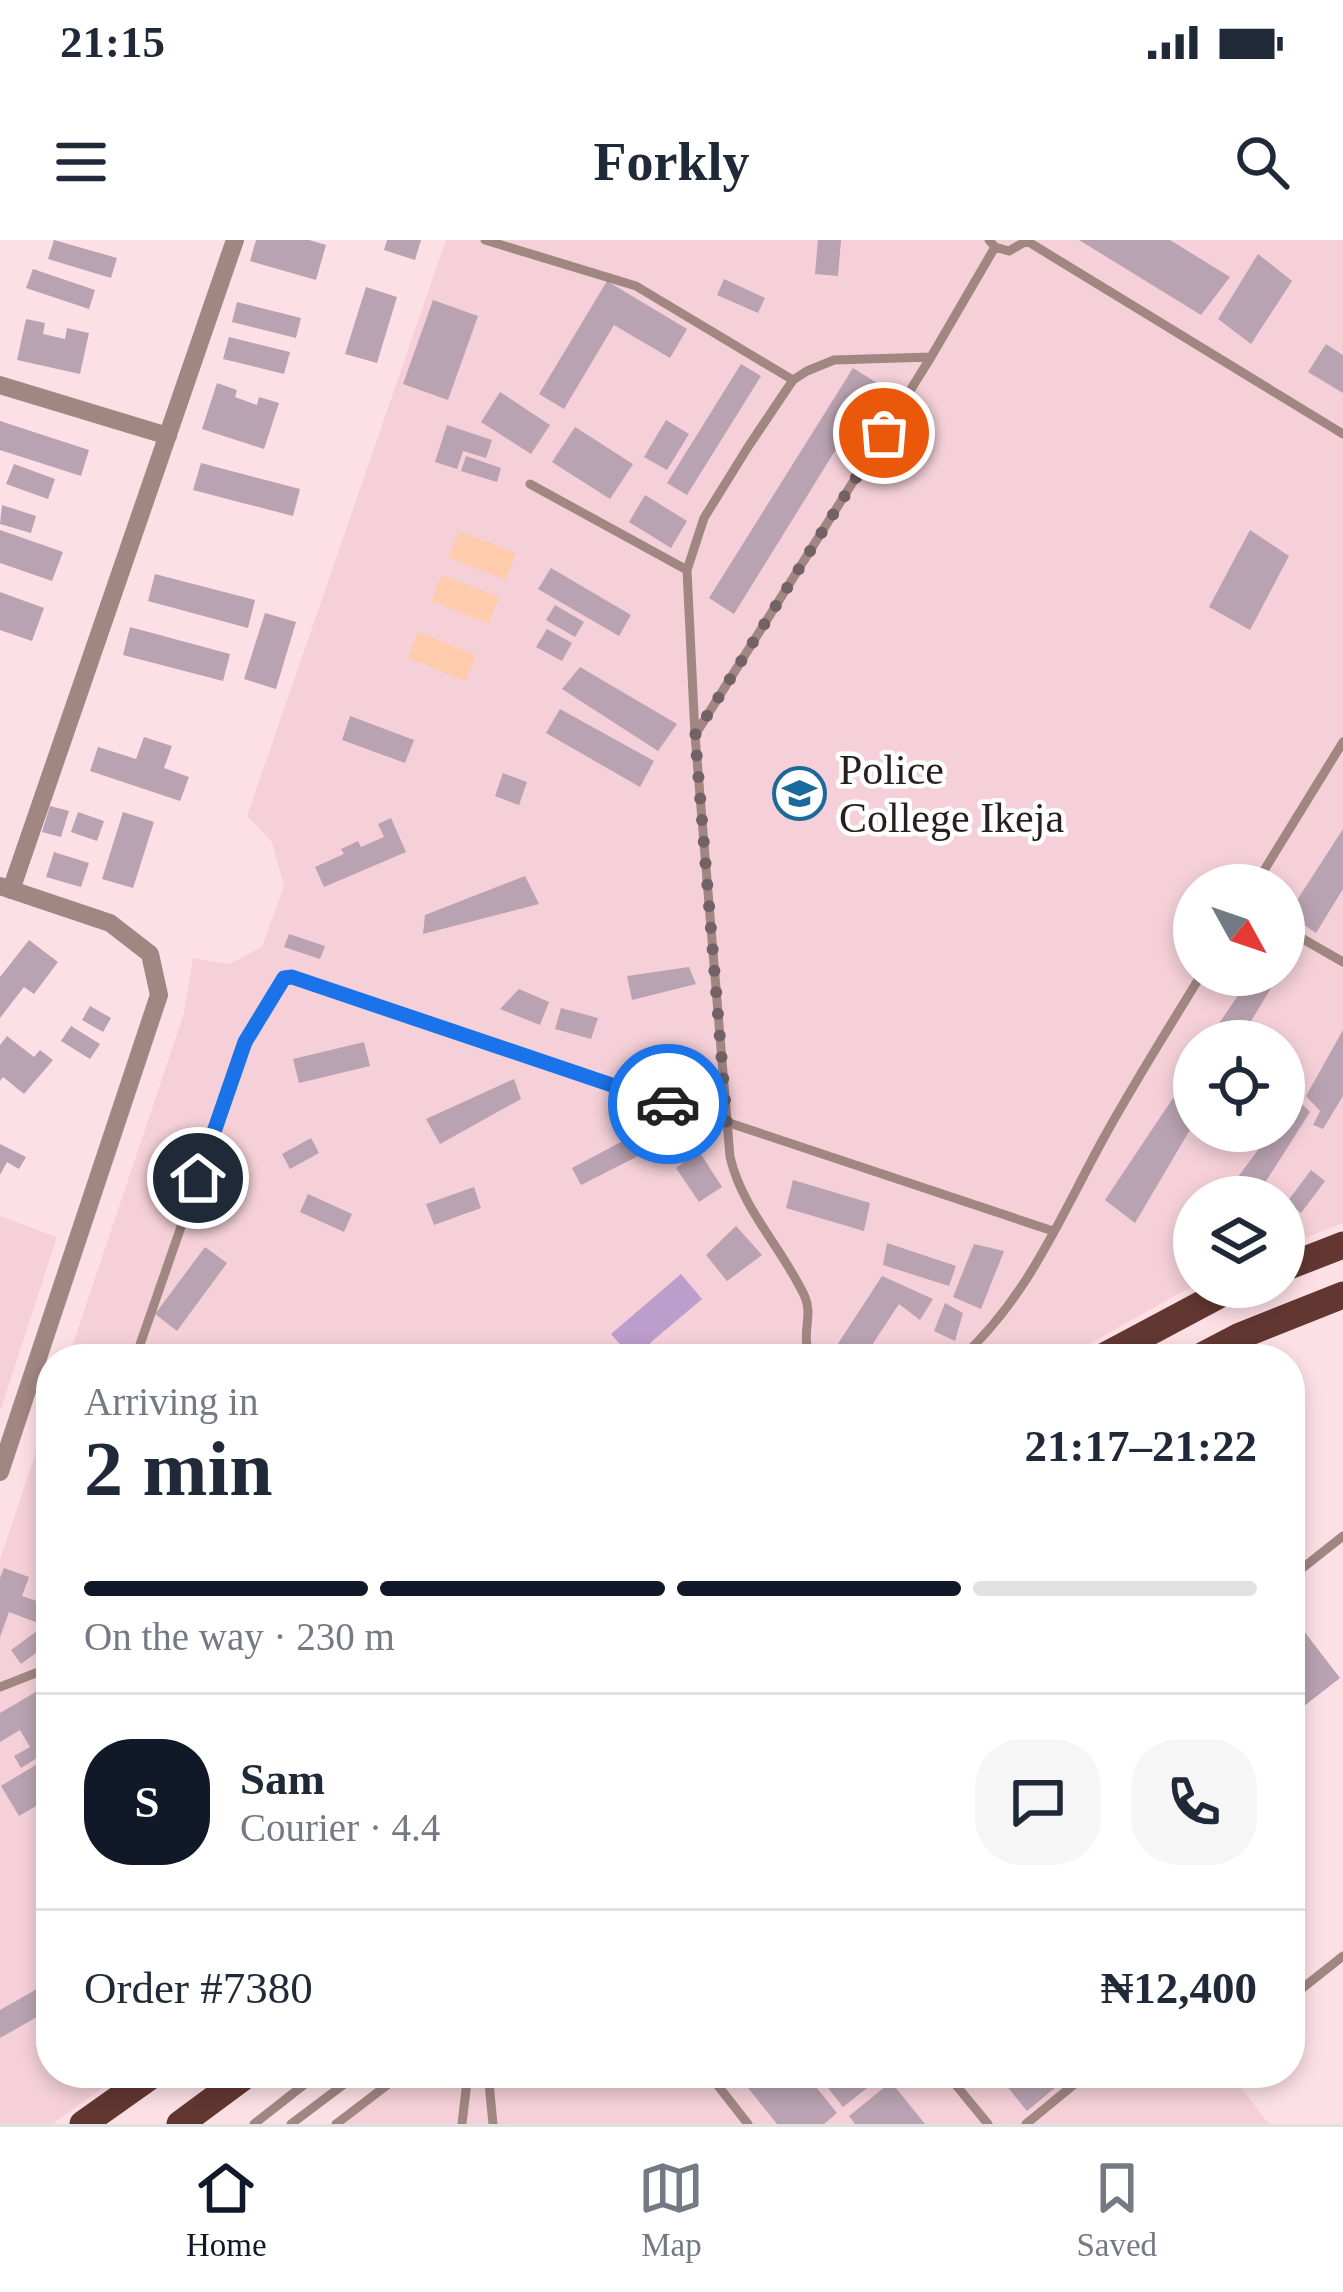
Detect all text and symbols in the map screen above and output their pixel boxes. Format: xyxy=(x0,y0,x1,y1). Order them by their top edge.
text: 21:15 xyxy=(60,17,165,67)
icon: menu xyxy=(48,129,114,195)
icon: search xyxy=(1229,129,1295,195)
text: Forkly xyxy=(594,132,750,192)
pin xyxy=(833,382,935,484)
icon: bag xyxy=(851,400,917,466)
place label: Police College Ikeja xyxy=(839,747,1064,841)
school or university icon: Police College Ikeja xyxy=(772,766,828,822)
north arrow xyxy=(1173,864,1305,996)
map controls xyxy=(1173,864,1305,1308)
button: locate xyxy=(1173,1020,1305,1152)
courier xyxy=(608,1044,728,1164)
icon: car xyxy=(635,1071,701,1137)
pin xyxy=(147,1127,249,1229)
icon: home xyxy=(165,1145,231,1211)
button: layers xyxy=(1173,1176,1305,1308)
text: Arriving in xyxy=(84,1380,258,1423)
text: 21:17–21:22 xyxy=(1025,1421,1257,1471)
text: 2 min xyxy=(84,1425,273,1512)
text: On the way · 230 m xyxy=(84,1615,395,1658)
button: chat xyxy=(975,1739,1101,1865)
button: phone xyxy=(1131,1739,1257,1865)
text: Sam xyxy=(240,1754,325,1804)
text: S xyxy=(134,1777,160,1827)
text: Courier · 4.4 xyxy=(240,1806,440,1849)
text: Order #7380 xyxy=(84,1963,313,2013)
text: ₦12,400 xyxy=(1101,1963,1257,2013)
tab: Home xyxy=(186,2155,267,2264)
tab: Map xyxy=(638,2155,704,2264)
tab: Saved xyxy=(1076,2155,1157,2264)

